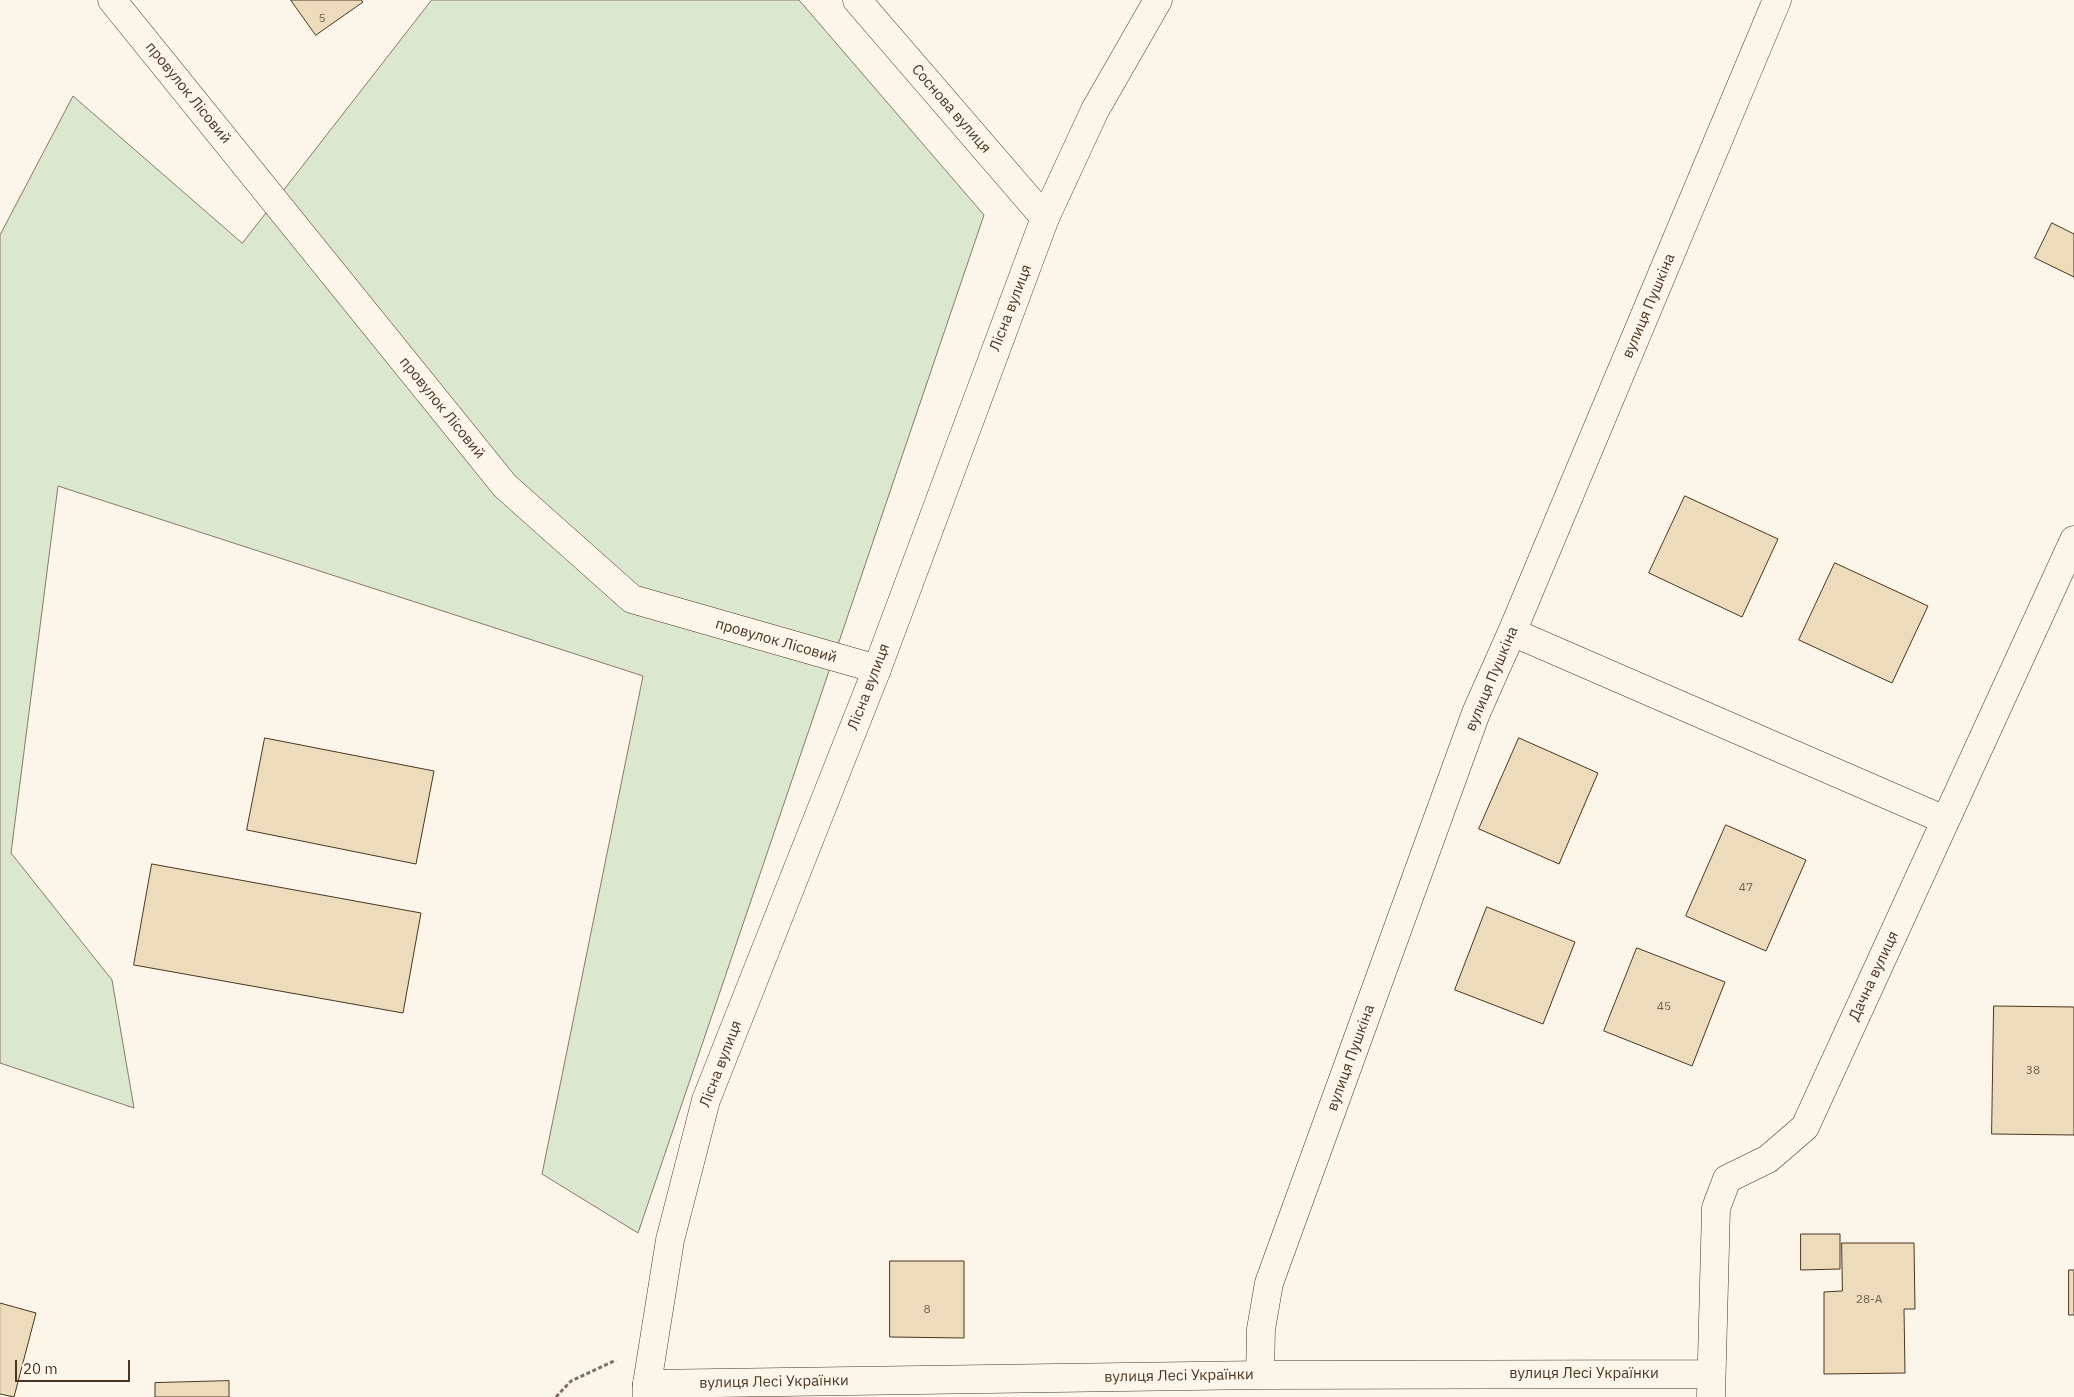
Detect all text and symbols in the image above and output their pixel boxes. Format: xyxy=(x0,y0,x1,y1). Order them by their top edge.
house number: 5 xyxy=(318,12,326,26)
street label: провулок Лісовий xyxy=(141,38,235,148)
street label: Соснова вулиця xyxy=(907,61,995,157)
street label: вулиця Пушкіна xyxy=(1619,251,1679,361)
street label: Лісна вулиця xyxy=(986,262,1036,354)
street label: провулок Лісовий xyxy=(395,353,489,463)
street label: провулок Лісовий xyxy=(713,615,839,667)
street label: вулиця Пушкіна xyxy=(1462,624,1522,734)
street label: Лісна вулиця xyxy=(844,641,894,733)
house number: 47 xyxy=(1739,881,1753,895)
street label: Дачна вулиця xyxy=(1845,928,1903,1024)
house number: 45 xyxy=(1657,1000,1671,1014)
street label: вулиця Пушкіна xyxy=(1323,1002,1379,1114)
street label: Лісна вулиця xyxy=(696,1018,746,1110)
house number: 38 xyxy=(2026,1064,2040,1078)
house number: 28-А xyxy=(1856,1293,1882,1307)
house number: 8 xyxy=(923,1303,931,1317)
scale bar xyxy=(18,1350,132,1382)
text: 20 m xyxy=(23,1359,58,1378)
street label: вулиця Лесі Українки xyxy=(1509,1365,1659,1383)
street label: вулиця Лесі Українки xyxy=(1104,1366,1254,1386)
street label: вулиця Лесі Українки xyxy=(699,1372,849,1392)

